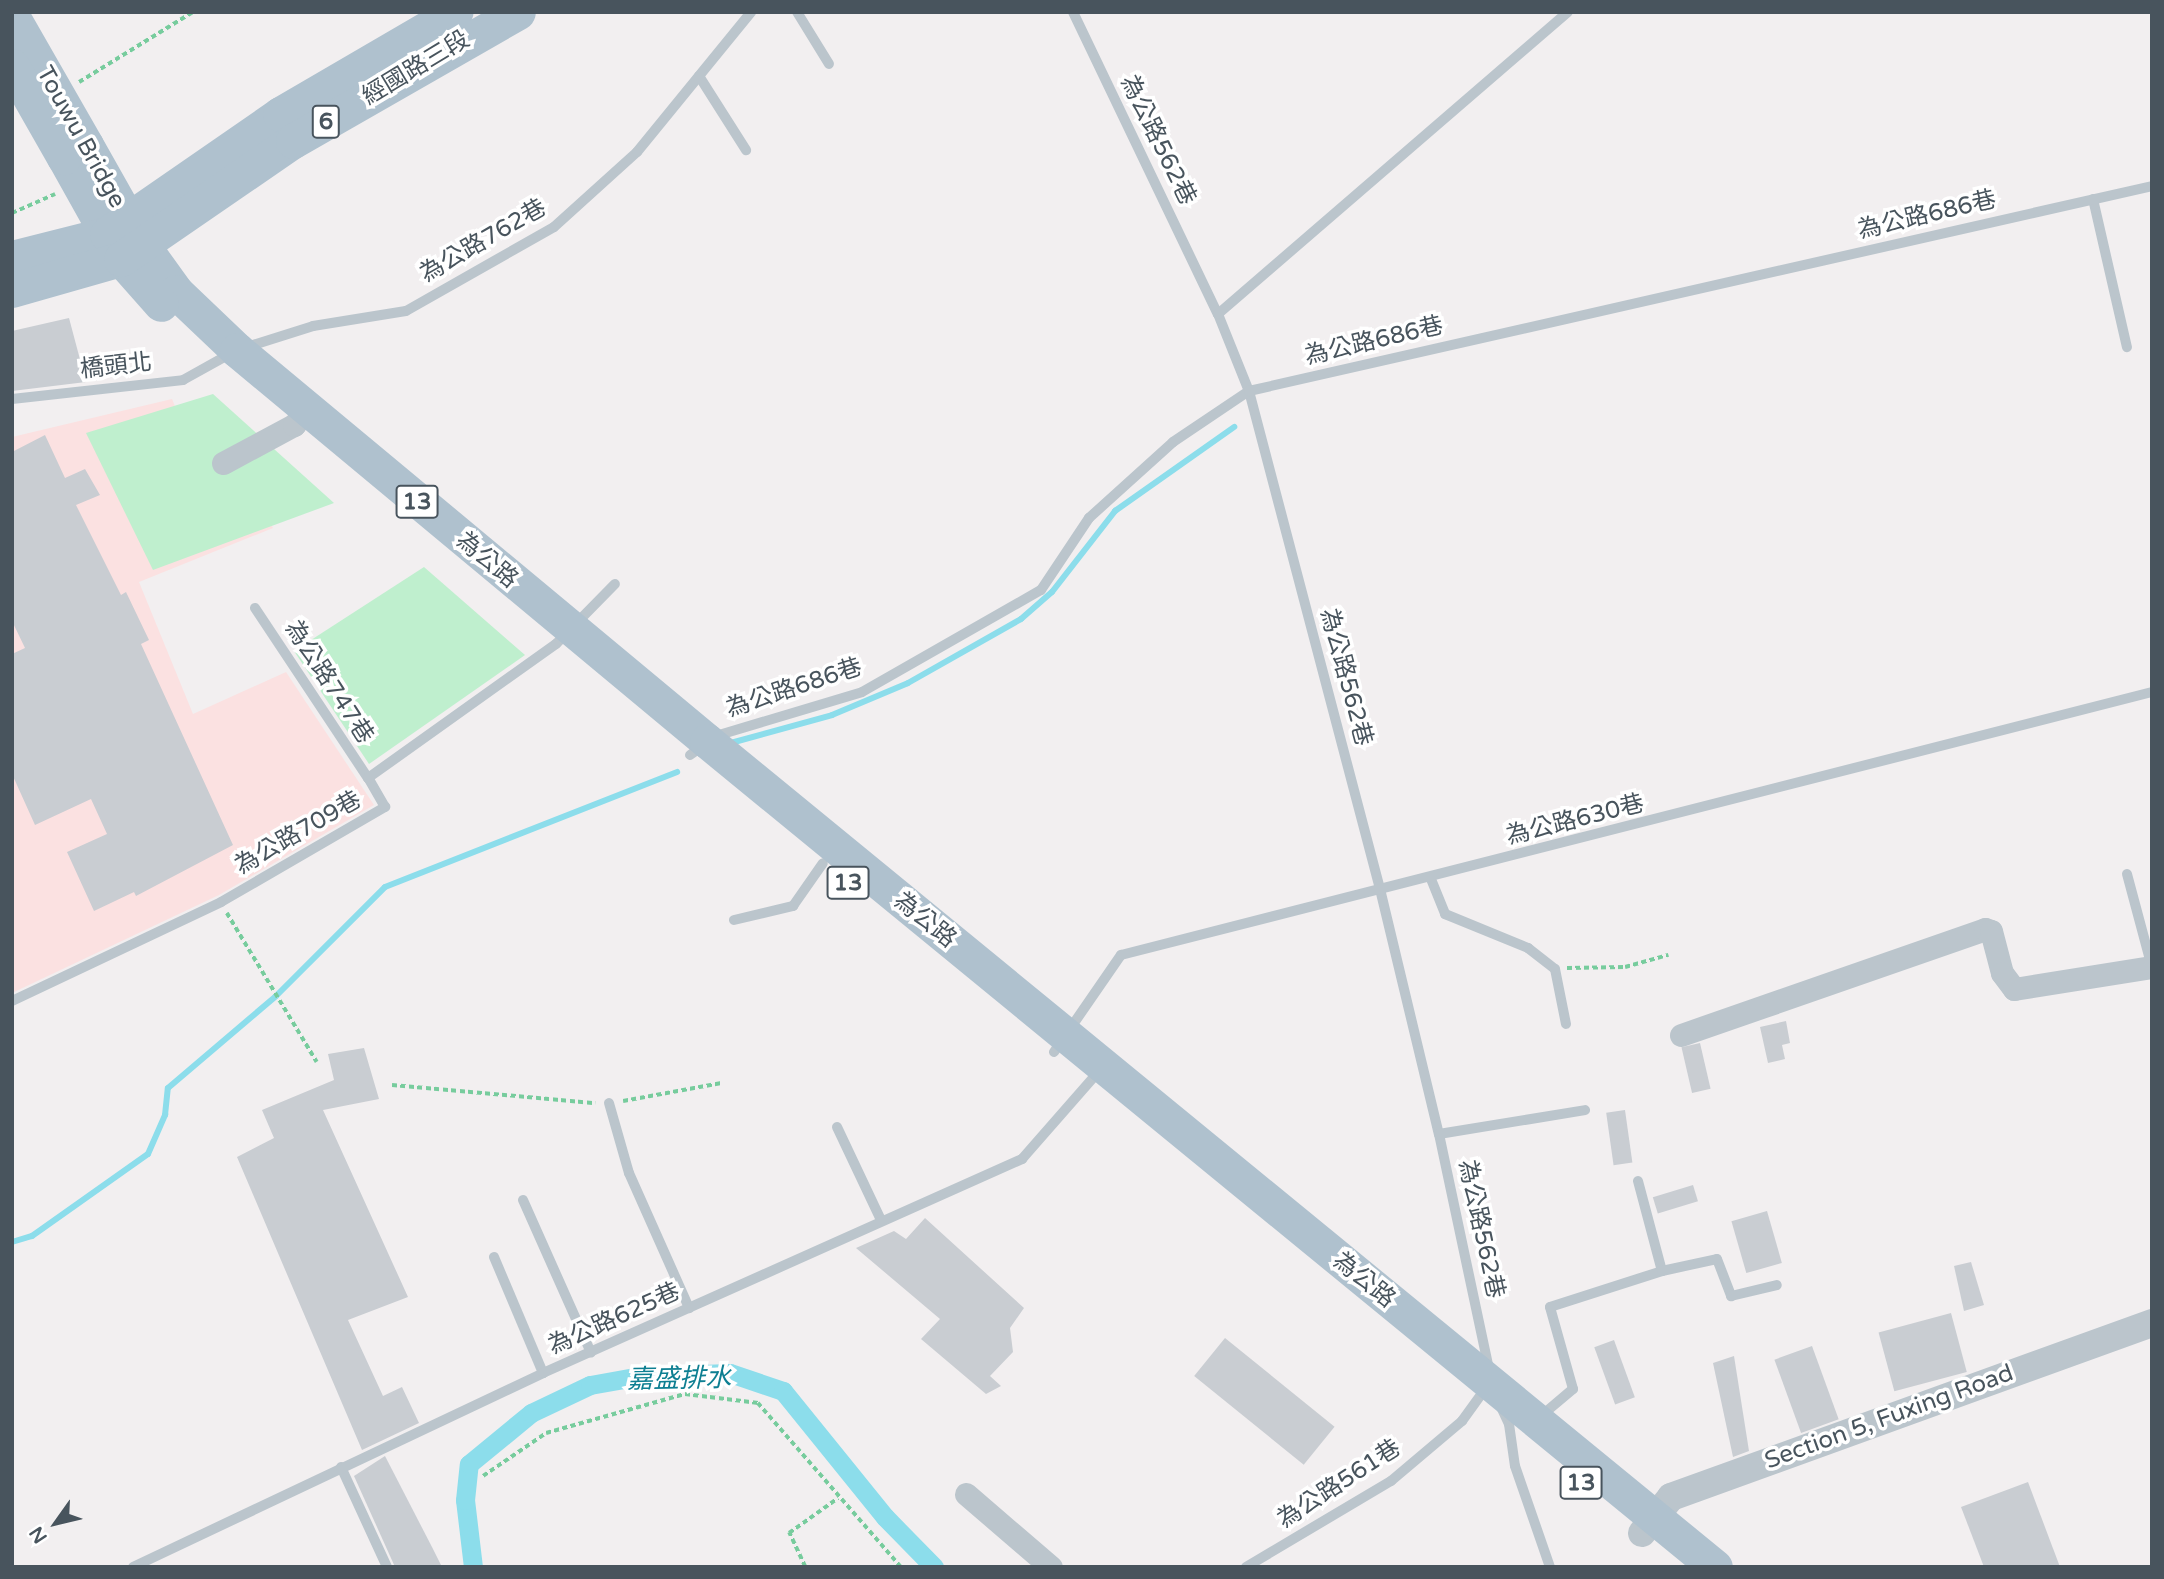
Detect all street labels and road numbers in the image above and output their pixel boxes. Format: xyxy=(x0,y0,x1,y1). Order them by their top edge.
street label: 經國路三段 xyxy=(357,25,475,111)
street label: Touwu Bridge xyxy=(30,61,132,213)
street label: 為公路562巷 xyxy=(1114,70,1202,210)
road number: 6 xyxy=(310,102,342,141)
street label: 為公路686巷 xyxy=(1855,185,1999,245)
street label: 為公路762巷 xyxy=(415,193,551,289)
street label: 為公路686巷 xyxy=(1302,311,1446,371)
street label: 橋頭北 xyxy=(79,348,153,384)
road number: 13 xyxy=(394,482,440,522)
street label: 為公路 xyxy=(450,526,524,594)
street label: 為公路562巷 xyxy=(1314,605,1378,749)
street label: 為公路747巷 xyxy=(278,615,380,749)
street label: 為公路686巷 xyxy=(722,652,866,724)
street label: 為公路709巷 xyxy=(230,785,366,881)
street label: 為公路630巷 xyxy=(1503,789,1647,851)
road number: 13 xyxy=(825,863,871,902)
street label: 為公路 xyxy=(888,886,962,954)
street label: 為公路562巷 xyxy=(1452,1157,1510,1301)
street label: 為公路 xyxy=(1327,1246,1401,1314)
street label: 為公路625巷 xyxy=(544,1277,684,1361)
street label: Section 5, Fuxing Road xyxy=(1761,1359,2017,1475)
street label: 為公路561巷 xyxy=(1272,1433,1406,1535)
road number: 13 xyxy=(1558,1464,1604,1502)

